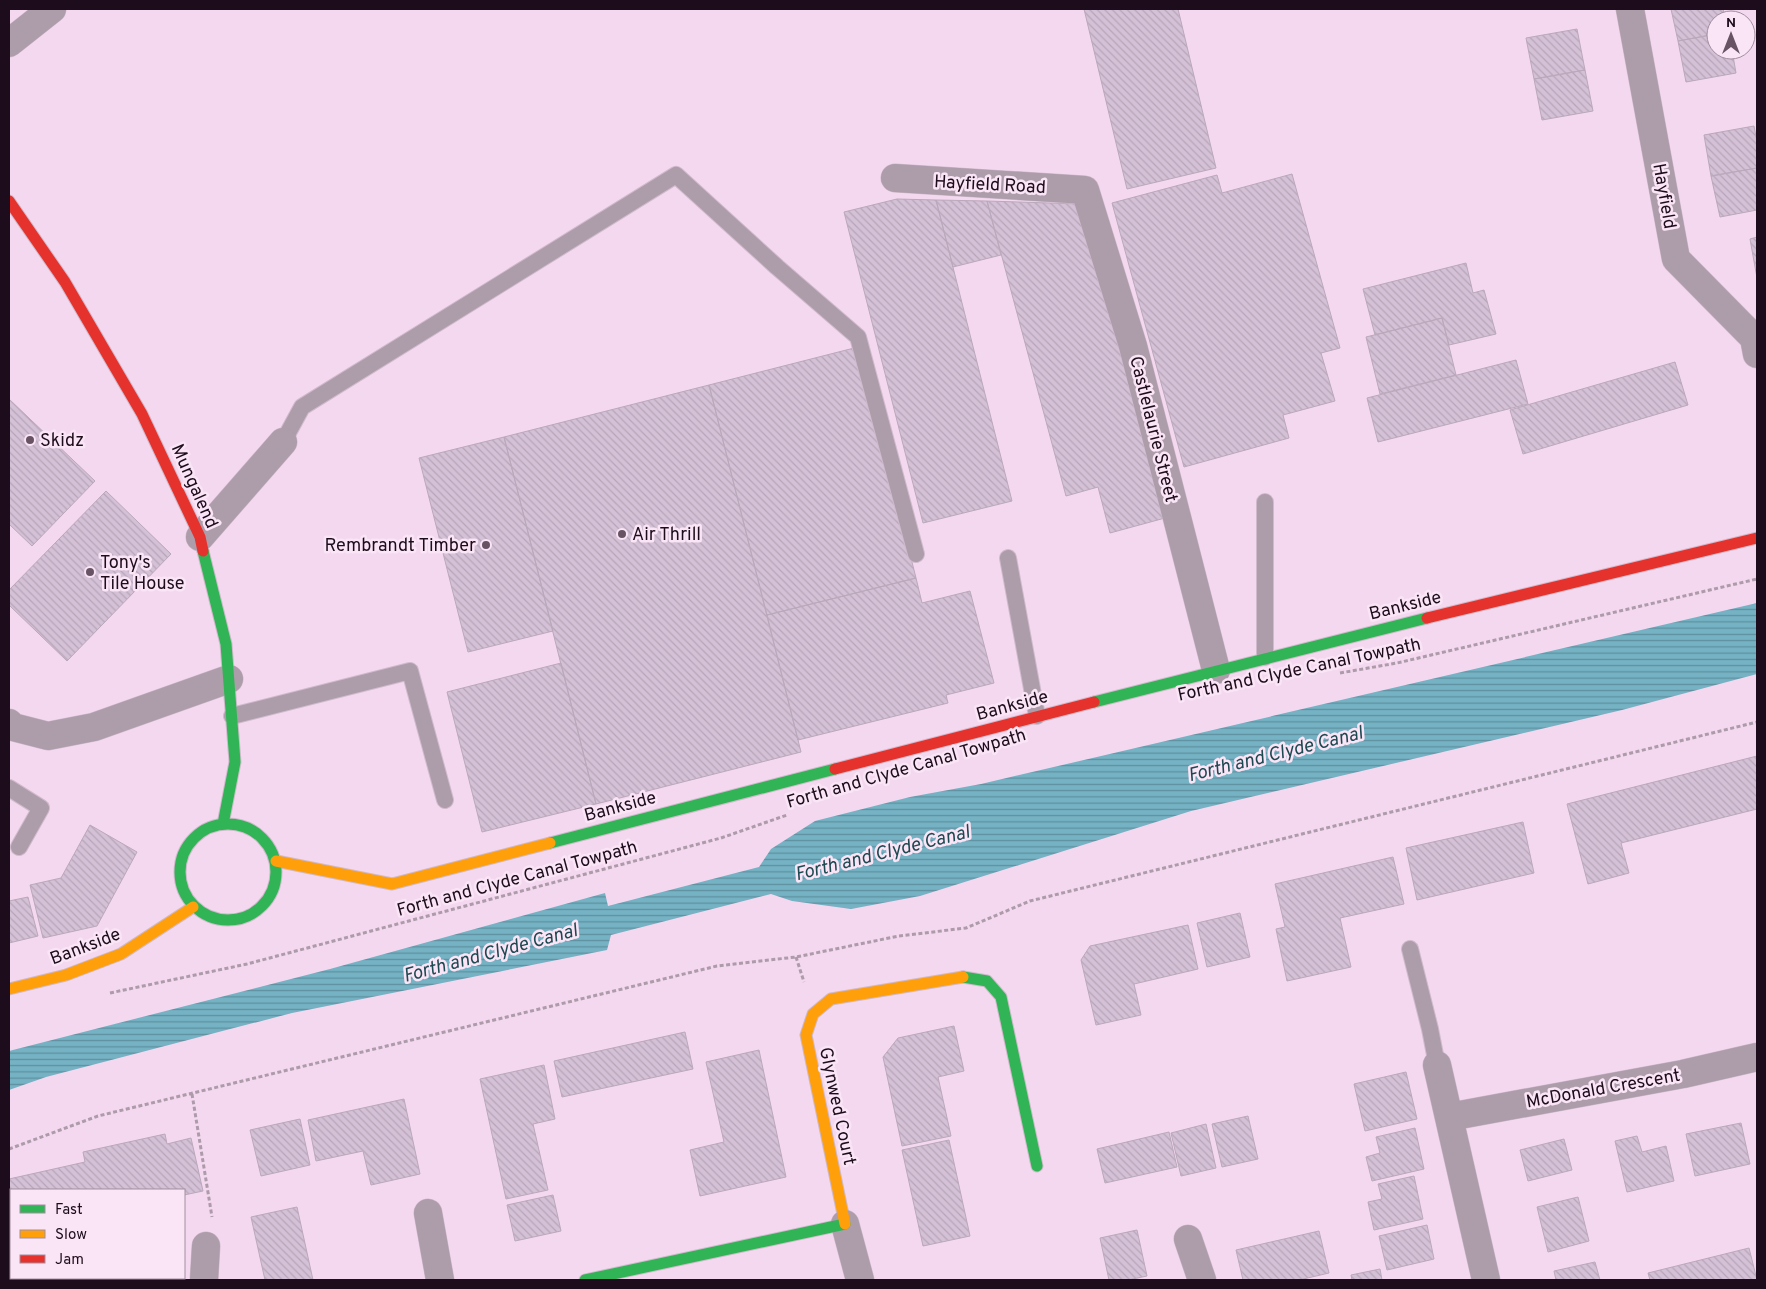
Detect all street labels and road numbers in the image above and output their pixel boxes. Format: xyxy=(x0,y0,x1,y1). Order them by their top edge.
street label: Hayfield xyxy=(1646,162,1681,231)
street label: Hayfield Road xyxy=(933,171,1046,200)
street label: Castlelaurie Street xyxy=(1123,354,1182,505)
street label: Mungalend xyxy=(165,441,222,532)
street label: Bankside xyxy=(1367,586,1444,627)
street label: Forth and Clyde Canal Towpath xyxy=(1176,633,1423,708)
street label: Bankside xyxy=(974,686,1051,727)
street label: Forth and Clyde Canal Towpath xyxy=(784,724,1029,815)
street label: Bankside xyxy=(582,787,659,828)
street label: Forth and Clyde Canal Towpath xyxy=(395,836,640,923)
street label: Bankside xyxy=(47,923,124,971)
street label: Glynwed Court xyxy=(813,1045,860,1167)
street label: McDonald Crescent xyxy=(1524,1065,1682,1114)

